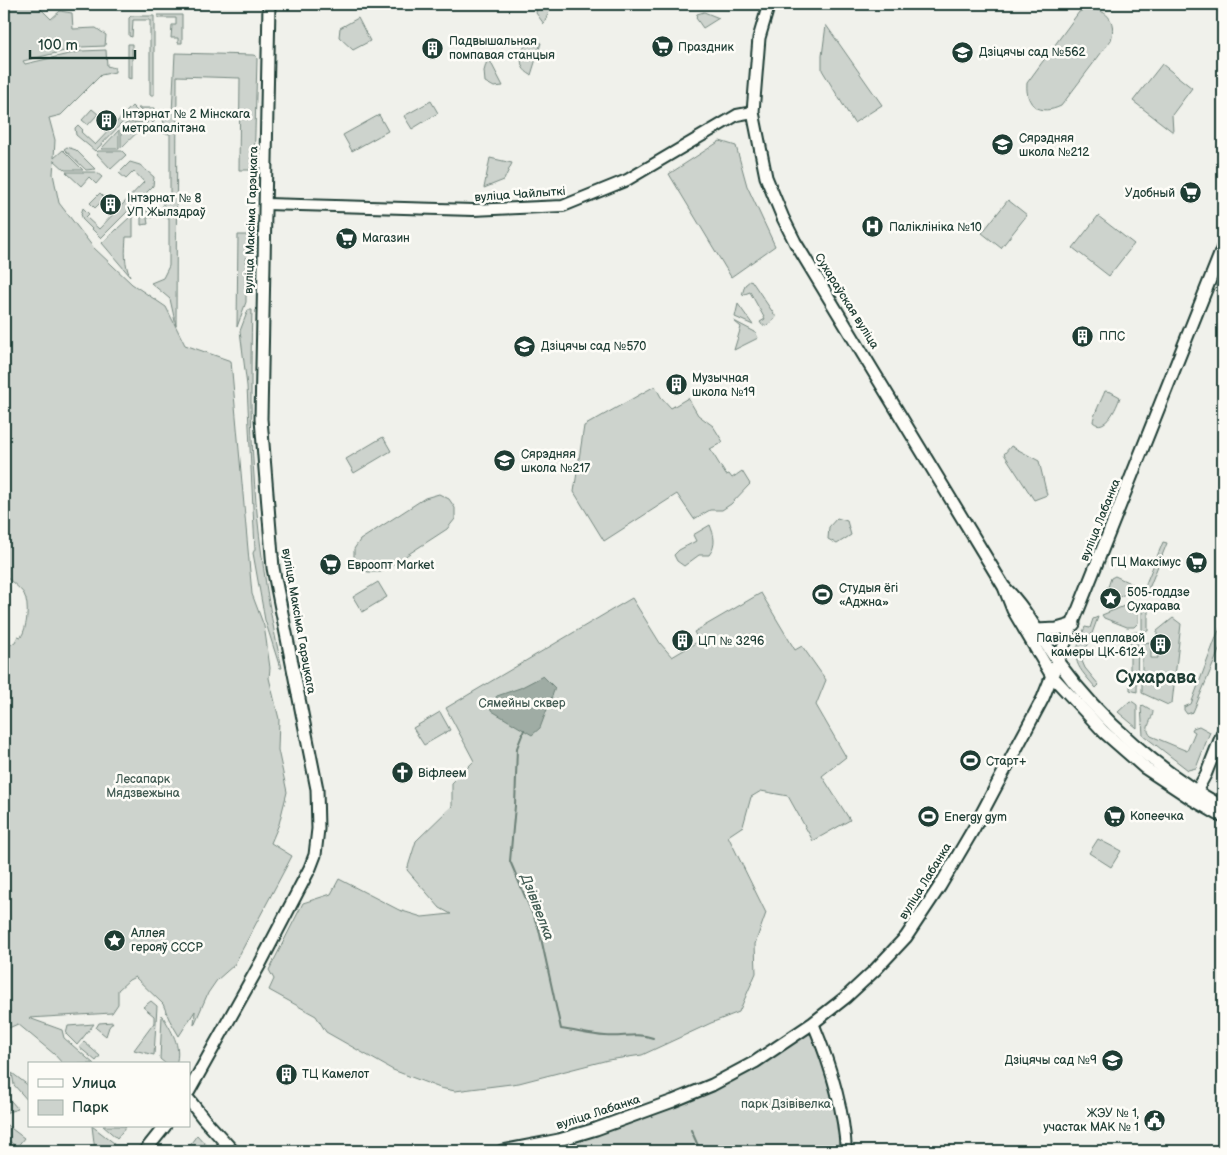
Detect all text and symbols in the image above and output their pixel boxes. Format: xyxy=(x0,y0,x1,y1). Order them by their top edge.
scale bar xyxy=(30,28,135,60)
place label: Падвышальная помпавая станцыя xyxy=(449,34,555,63)
supermarket icon: Праздник xyxy=(650,35,674,59)
text: 100 m xyxy=(38,36,78,55)
building icon: Падвышальная помпавая станцыя xyxy=(421,36,445,60)
place label: Праздник xyxy=(678,40,734,55)
school or university icon: Дзіцячы сад №562 xyxy=(951,40,975,64)
place label: Дзіцячы сад №562 xyxy=(979,45,1086,60)
place label: Інтэрнат № 2 Мінскага метрапалітэна xyxy=(122,107,250,136)
building icon: Інтэрнат № 2 Мінскага метрапалітэна xyxy=(94,109,118,133)
place label: Сярэдняя школа №212 xyxy=(1019,131,1089,160)
school or university icon: Сярэдняя школа №212 xyxy=(991,133,1015,157)
street label: вуліца Максіма Гарэцкага xyxy=(241,146,262,294)
supermarket icon: Удобный xyxy=(1179,181,1203,205)
street label: вуліца Чайлыткі xyxy=(474,184,566,205)
place label: Удобный xyxy=(1125,186,1175,201)
place label: Інтэрнат № 8 УП Жылздраў xyxy=(127,191,206,220)
building icon: Інтэрнат № 8 УП Жылздраў xyxy=(99,193,123,217)
hospital icon: Паліклініка №10 xyxy=(861,215,885,239)
place label: Паліклініка №10 xyxy=(889,220,982,235)
supermarket icon: Магазин xyxy=(334,226,358,250)
place label: Магазин xyxy=(362,231,410,246)
street label: Сухараўская вуліца xyxy=(811,251,882,352)
building icon: ППС xyxy=(1071,324,1095,348)
place label: ППС xyxy=(1099,329,1125,344)
school or university icon: Дзіцячы сад №570 xyxy=(513,334,537,358)
place label: Дзіцячы сад №570 xyxy=(541,339,646,354)
place label: Музычная школа №19 xyxy=(692,371,755,400)
building icon: Музычная школа №19 xyxy=(664,373,688,397)
place label: Сярэдняя школа №217 xyxy=(521,447,590,476)
school or university icon: Сярэдняя школа №217 xyxy=(493,449,517,473)
street label: вуліца Лабанка xyxy=(1077,477,1124,564)
street label: вуліца Максіма Гарэцкага xyxy=(278,547,319,695)
supermarket icon: ГЦ Максімус xyxy=(1185,550,1209,574)
supermarket icon: Евроопт Market xyxy=(319,553,343,577)
place label: ГЦ Максімус xyxy=(1110,555,1181,570)
place label: Евроопт Market xyxy=(347,558,434,573)
place label: Студыя ёгі «Аджна» xyxy=(839,581,898,610)
sports icon: Студыя ёгі «Аджна» xyxy=(811,583,835,607)
place label: 505-годдзе Сухарава xyxy=(1127,585,1190,614)
place icon: 505-годдзе Сухарава xyxy=(1099,587,1123,611)
building icon: ЦП № 3296 xyxy=(670,629,694,653)
place label: Павільён цеплавой камеры ЦК-6124 xyxy=(1036,631,1146,660)
building icon: Павільён цеплавой камеры ЦК-6124 xyxy=(1149,633,1173,657)
place label: ЦП № 3296 xyxy=(698,634,764,649)
district label: Сухарава xyxy=(1116,667,1197,688)
park label: Сямейны сквер xyxy=(479,696,566,711)
sports icon: Старт+ xyxy=(958,749,982,773)
place label: Старт+ xyxy=(986,754,1027,769)
church icon: Віфлеем xyxy=(390,761,414,785)
place label: Віфлеем xyxy=(418,766,467,781)
park label: Лесапарк Мядзвежына xyxy=(106,772,180,801)
supermarket icon: Копеечка xyxy=(1102,804,1126,828)
sports icon: Energy gym xyxy=(916,805,940,829)
place label: Копеечка xyxy=(1130,809,1184,824)
place label: Energy gym xyxy=(944,810,1007,825)
street label: вуліца Лабанка xyxy=(896,840,955,922)
water label: Дзівівелка xyxy=(517,871,558,943)
place label: Аллея герояў СССР xyxy=(130,926,203,955)
place icon: Аллея герояў СССР xyxy=(103,928,127,952)
school or university icon: Дзіцячы сад №9 xyxy=(1101,1048,1125,1072)
place label: Дзіцячы сад №9 xyxy=(1005,1053,1097,1068)
legend xyxy=(28,1062,190,1128)
building icon: ТЦ Камелот xyxy=(274,1062,298,1086)
place label: ТЦ Камелот xyxy=(302,1067,370,1082)
text: Улица xyxy=(72,1074,117,1093)
street label: вуліца Лабанка xyxy=(554,1092,642,1133)
park label: парк Дзівівелка xyxy=(741,1097,831,1112)
text: Парк xyxy=(72,1098,109,1117)
place label: ЖЭУ № 1, участак МАК № 1 xyxy=(1043,1106,1139,1135)
public building icon: ЖЭУ № 1, участак МАК № 1 xyxy=(1143,1108,1167,1132)

